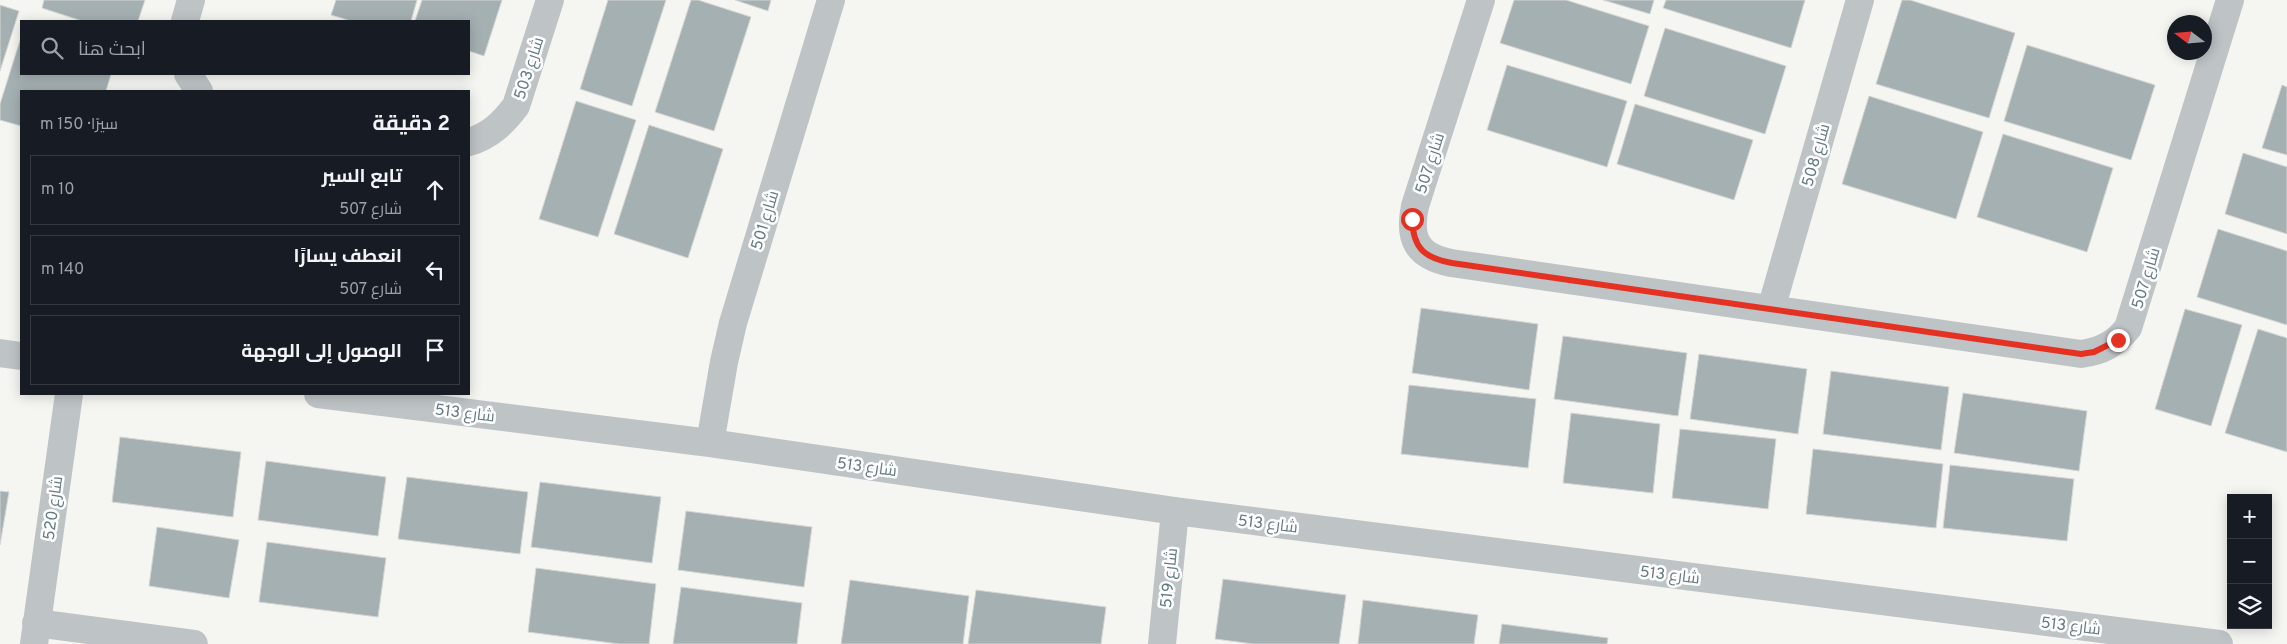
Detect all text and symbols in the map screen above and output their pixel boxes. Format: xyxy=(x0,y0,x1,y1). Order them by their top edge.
north arrow xyxy=(2167,15,2212,60)
search box xyxy=(20,20,470,75)
icon: search xyxy=(38,34,66,62)
street label: شارع 503 xyxy=(510,35,549,102)
text: ابحث هنا xyxy=(78,38,146,62)
text: 2 دقيقة xyxy=(373,111,450,138)
text: سيرًا · 150 m xyxy=(40,115,118,135)
street label: شارع 508 xyxy=(1798,122,1835,189)
street label: شارع 507 xyxy=(1412,131,1450,197)
text: تابع السير xyxy=(322,165,402,189)
icon: ahead xyxy=(421,176,449,204)
text: 10 m xyxy=(41,180,75,200)
street label: شارع 501 xyxy=(747,189,784,253)
text: شارع 507 xyxy=(339,200,402,220)
route start xyxy=(1401,208,1424,231)
text: انعطف يسارًا xyxy=(294,245,402,269)
street label: شارع 507 xyxy=(2128,246,2166,312)
icon: left xyxy=(421,256,449,284)
text: 140 m xyxy=(41,260,84,280)
text: شارع 507 xyxy=(339,280,402,300)
route end xyxy=(2107,329,2130,352)
icon: arrive xyxy=(421,336,449,364)
text: الوصول إلى الوجهة xyxy=(241,340,402,364)
street label: شارع 513 xyxy=(434,400,496,428)
street label: شارع 513 xyxy=(835,454,898,482)
street label: شارع 520 xyxy=(40,475,68,542)
map controls xyxy=(2227,494,2272,629)
button: + xyxy=(2227,494,2272,539)
street label: شارع 513 xyxy=(1237,511,1299,539)
button: − xyxy=(2227,539,2272,584)
street label: شارع 519 xyxy=(1157,547,1183,609)
street label: شارع 513 xyxy=(1639,562,1701,590)
button: layers xyxy=(2227,584,2272,629)
street label: شارع 513 xyxy=(2040,613,2102,641)

